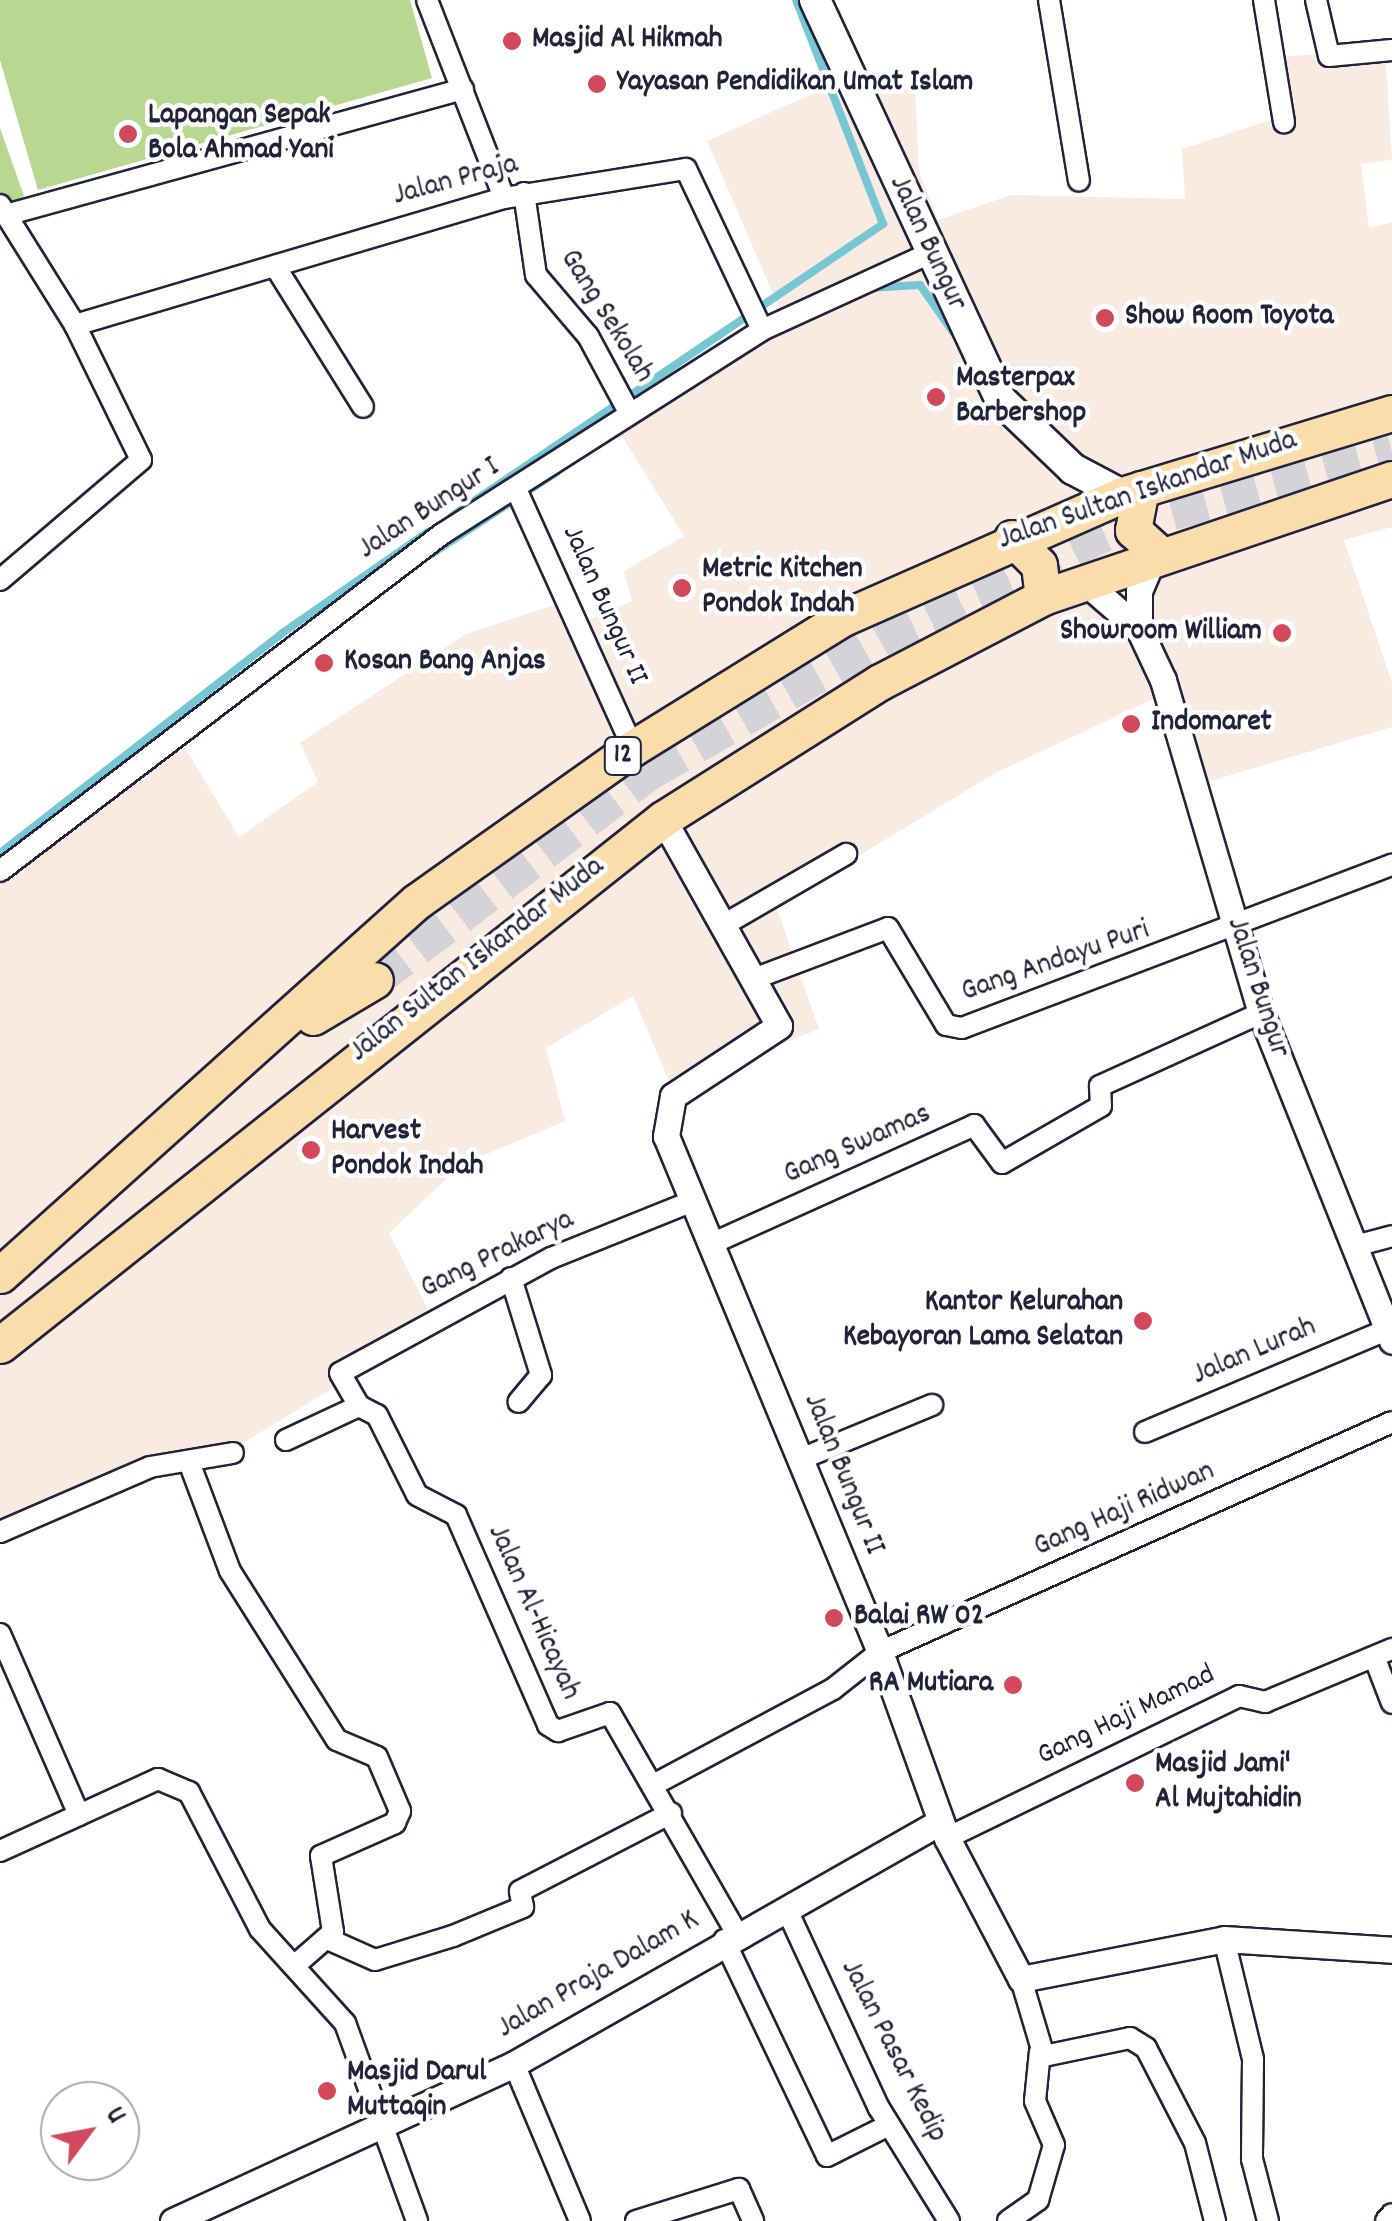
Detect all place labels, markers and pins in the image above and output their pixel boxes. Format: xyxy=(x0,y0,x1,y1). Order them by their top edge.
place label: Masjid Al Hikmah xyxy=(532,23,723,59)
marker: Masjid Al Hikmah xyxy=(501,30,523,52)
place label: Yayasan Pendidikan Umat Islam xyxy=(617,66,973,102)
marker: Yayasan Pendidikan Umat Islam xyxy=(586,73,608,95)
place label: Lapangan Sepak Bola Ahmad Yani xyxy=(148,99,334,170)
marker: Lapangan Sepak Bola Ahmad Yani xyxy=(117,123,139,145)
place label: Show Room Toyota xyxy=(1125,300,1334,336)
marker: Show Room Toyota xyxy=(1094,307,1116,329)
place label: Masterpax Barbershop xyxy=(956,362,1086,432)
marker: Masterpax Barbershop xyxy=(925,386,947,408)
place label: Metric Kitchen Pondok Indah xyxy=(702,553,863,624)
marker: Metric Kitchen Pondok Indah xyxy=(671,577,693,599)
place label: Showroom William xyxy=(1060,615,1262,651)
marker: Showroom William xyxy=(1271,622,1293,644)
place label: Kosan Bang Anjas xyxy=(344,645,546,681)
marker: Kosan Bang Anjas xyxy=(313,652,335,674)
place label: Indomaret xyxy=(1151,706,1272,742)
marker: Indomaret xyxy=(1120,713,1142,735)
place label: Harvest Pondok Indah xyxy=(331,1115,483,1186)
marker: Harvest Pondok Indah xyxy=(300,1139,322,1161)
place label: Kantor Kelurahan Kebayoran Lama Selatan xyxy=(843,1286,1123,1356)
marker: Kantor Kelurahan Kebayoran Lama Selatan xyxy=(1132,1310,1154,1332)
place label: Balai RW 02 xyxy=(854,1600,984,1636)
marker: Balai RW 02 xyxy=(823,1607,845,1629)
place label: RA Mutiara xyxy=(869,1667,993,1703)
marker: RA Mutiara xyxy=(1002,1674,1024,1696)
place label: Masjid Jami' Al Mujtahidin xyxy=(1155,1748,1302,1818)
marker: Masjid Jami' Al Mujtahidin xyxy=(1124,1772,1146,1794)
place label: Masjid Darul Muttaqin xyxy=(347,2056,486,2126)
marker: Masjid Darul Muttaqin xyxy=(316,2080,338,2102)

